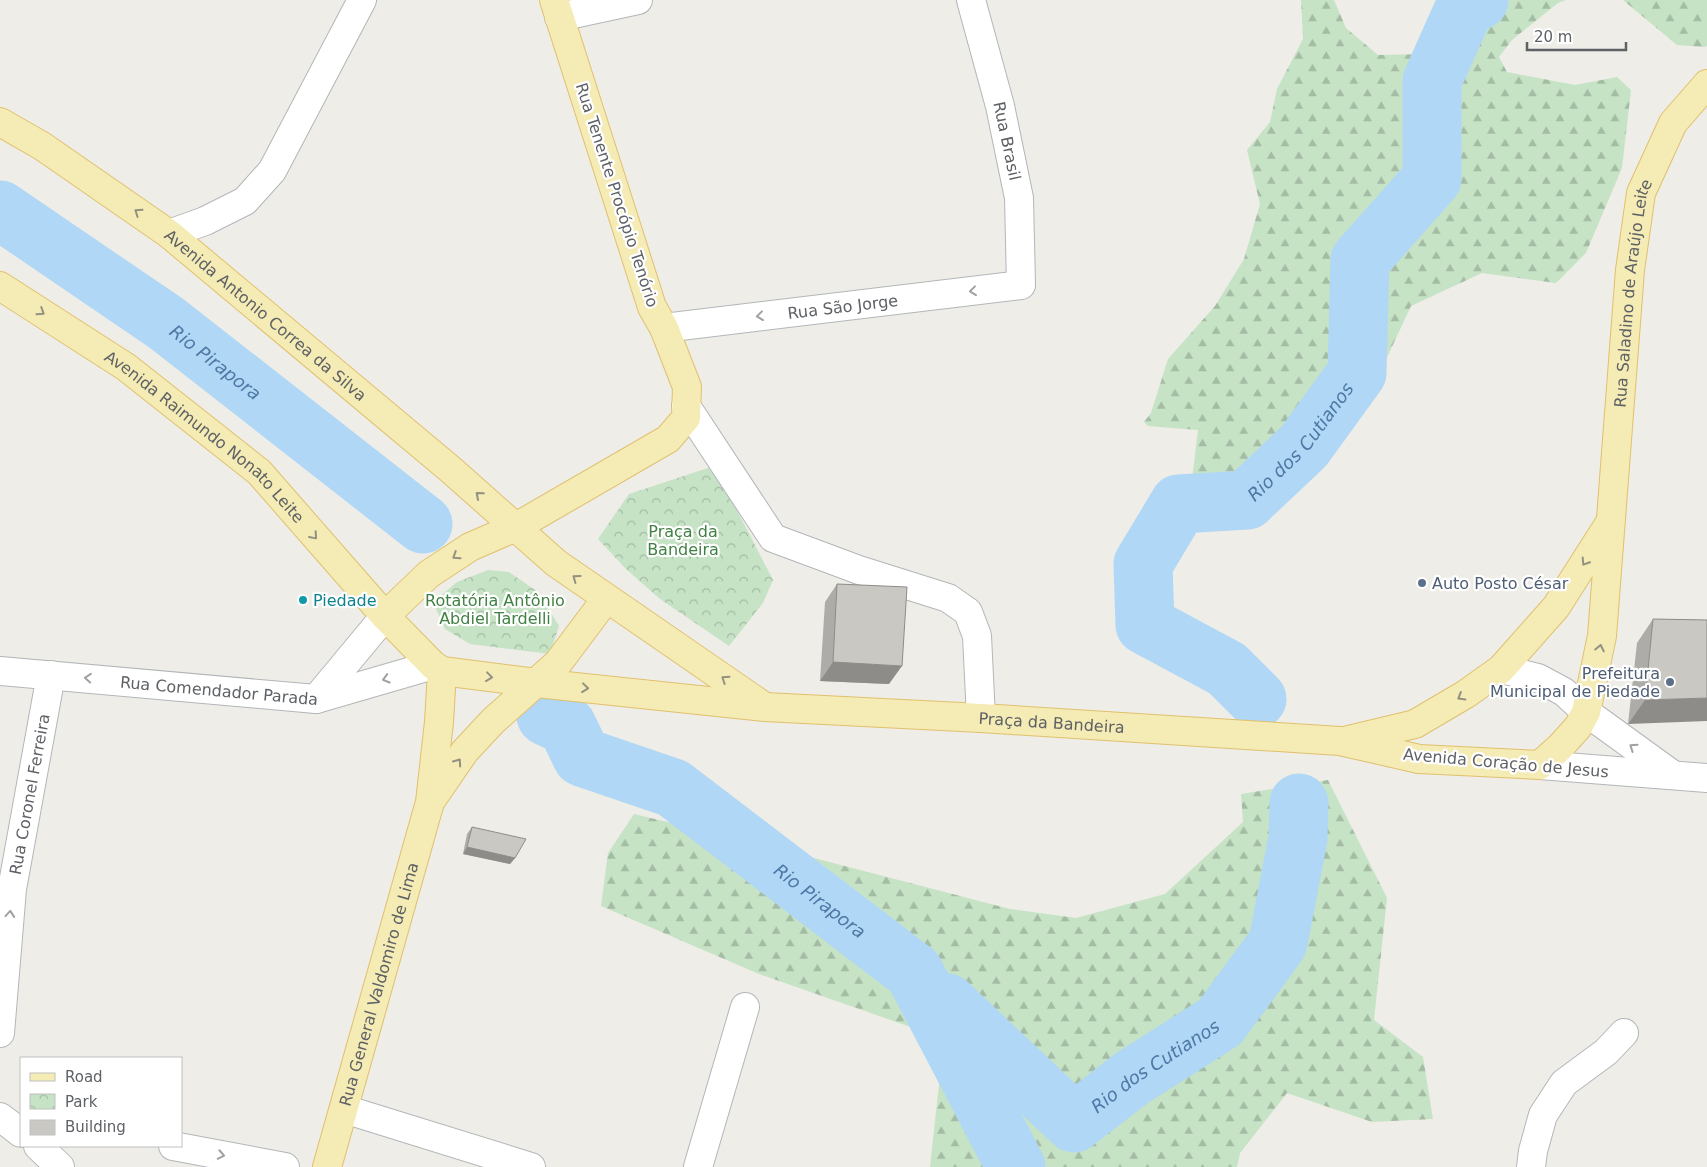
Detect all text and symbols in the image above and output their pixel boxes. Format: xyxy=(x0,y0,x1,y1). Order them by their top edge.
scale bar xyxy=(1527,20,1626,52)
text: 20 m xyxy=(1534,28,1572,46)
street label: Rua Tenente Procópio Tenório xyxy=(572,80,662,310)
street label: Rua Brasil xyxy=(989,100,1025,182)
street label: Rua Saladino de Araújo Leite xyxy=(1610,176,1656,408)
one-way arrow xyxy=(134,209,144,218)
street label: Avenida Antonio Correa da Silva xyxy=(161,225,371,405)
one-way arrow xyxy=(969,285,977,296)
street label: Rua São Jorge xyxy=(786,290,899,323)
one-way arrow xyxy=(35,306,45,315)
one-way arrow xyxy=(755,311,764,321)
water label: Rio Pirapora xyxy=(166,320,265,404)
street label: Avenida Raimundo Nonato Leite xyxy=(101,346,308,527)
water label: Rio dos Cutianos xyxy=(1243,378,1357,505)
one-way arrow xyxy=(475,491,484,500)
park label: Praça da Bandeira xyxy=(647,522,719,559)
one-way arrow xyxy=(309,530,318,539)
one-way arrow xyxy=(453,550,462,559)
one-way arrow xyxy=(1581,557,1591,566)
place label: Auto Posto César xyxy=(1432,574,1569,593)
one-way arrow xyxy=(572,575,582,584)
marker: Auto Posto César xyxy=(1416,577,1428,589)
place label: Piedade xyxy=(313,591,377,610)
park label: Rotatória Antônio Abdiel Tardelli xyxy=(425,591,565,628)
marker: Piedade xyxy=(297,594,309,606)
one-way arrow xyxy=(1594,644,1604,652)
place label: Prefeitura Municipal de Piedade xyxy=(1490,664,1660,701)
one-way arrow xyxy=(486,671,494,682)
street label: Rua Comendador Parada xyxy=(119,672,319,709)
one-way arrow xyxy=(84,673,92,684)
one-way arrow xyxy=(383,673,391,683)
one-way arrow xyxy=(721,676,730,686)
marker: Prefeitura Municipal de Piedade xyxy=(1664,676,1676,688)
one-way arrow xyxy=(581,682,589,693)
one-way arrow xyxy=(1457,691,1466,701)
street label: Praça da Bandeira xyxy=(978,708,1125,737)
street label: Rua Coronel Ferreira xyxy=(5,712,53,876)
one-way arrow xyxy=(1629,744,1638,753)
street label: Avenida Coração de Jesus xyxy=(1402,745,1610,781)
one-way arrow xyxy=(452,758,461,767)
water label: Rio Pirapora xyxy=(770,859,870,942)
street label: Rua General Valdomiro de Lima xyxy=(335,860,422,1108)
one-way arrow xyxy=(4,910,15,918)
water label: Rio dos Cutianos xyxy=(1086,1015,1223,1117)
legend xyxy=(20,1057,182,1147)
text: Road xyxy=(65,1068,103,1086)
text: Park xyxy=(65,1093,98,1111)
text: Building xyxy=(65,1118,126,1136)
one-way arrow xyxy=(217,1149,226,1160)

